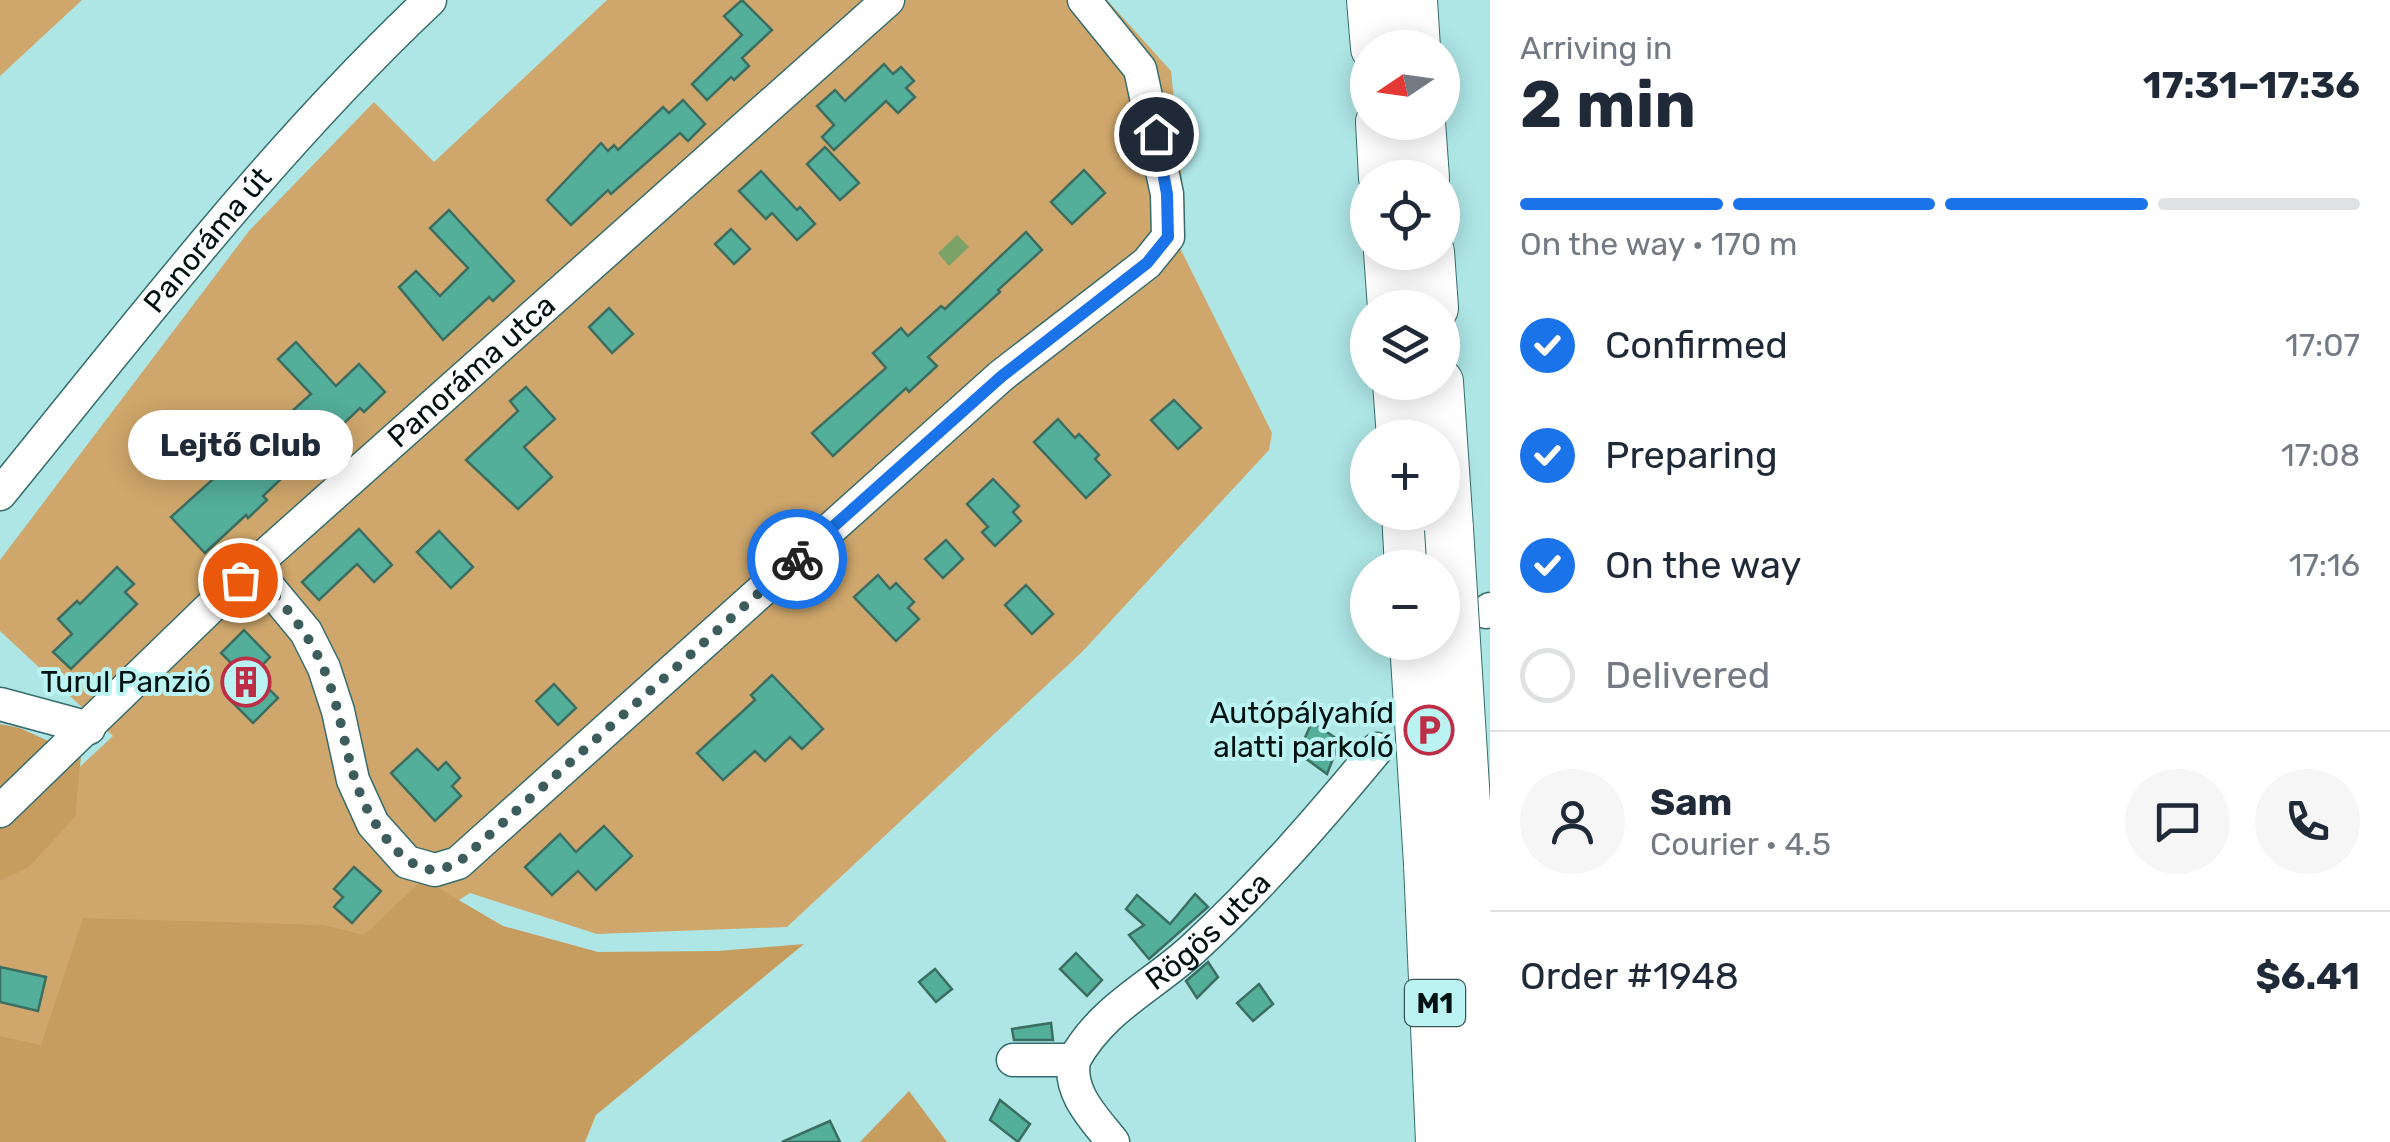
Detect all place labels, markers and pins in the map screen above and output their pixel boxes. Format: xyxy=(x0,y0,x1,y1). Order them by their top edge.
pin xyxy=(1114,92,1199,177)
callout: Lejtő Club xyxy=(128,410,352,480)
pin xyxy=(198,538,283,623)
building icon: Turul Panzió xyxy=(220,656,272,708)
place label: Turul Panzió xyxy=(40,664,211,700)
place label: Autópályahíd alatti parkoló xyxy=(1209,695,1394,765)
parking icon: Autópályahíd alatti parkoló xyxy=(1403,704,1455,756)

